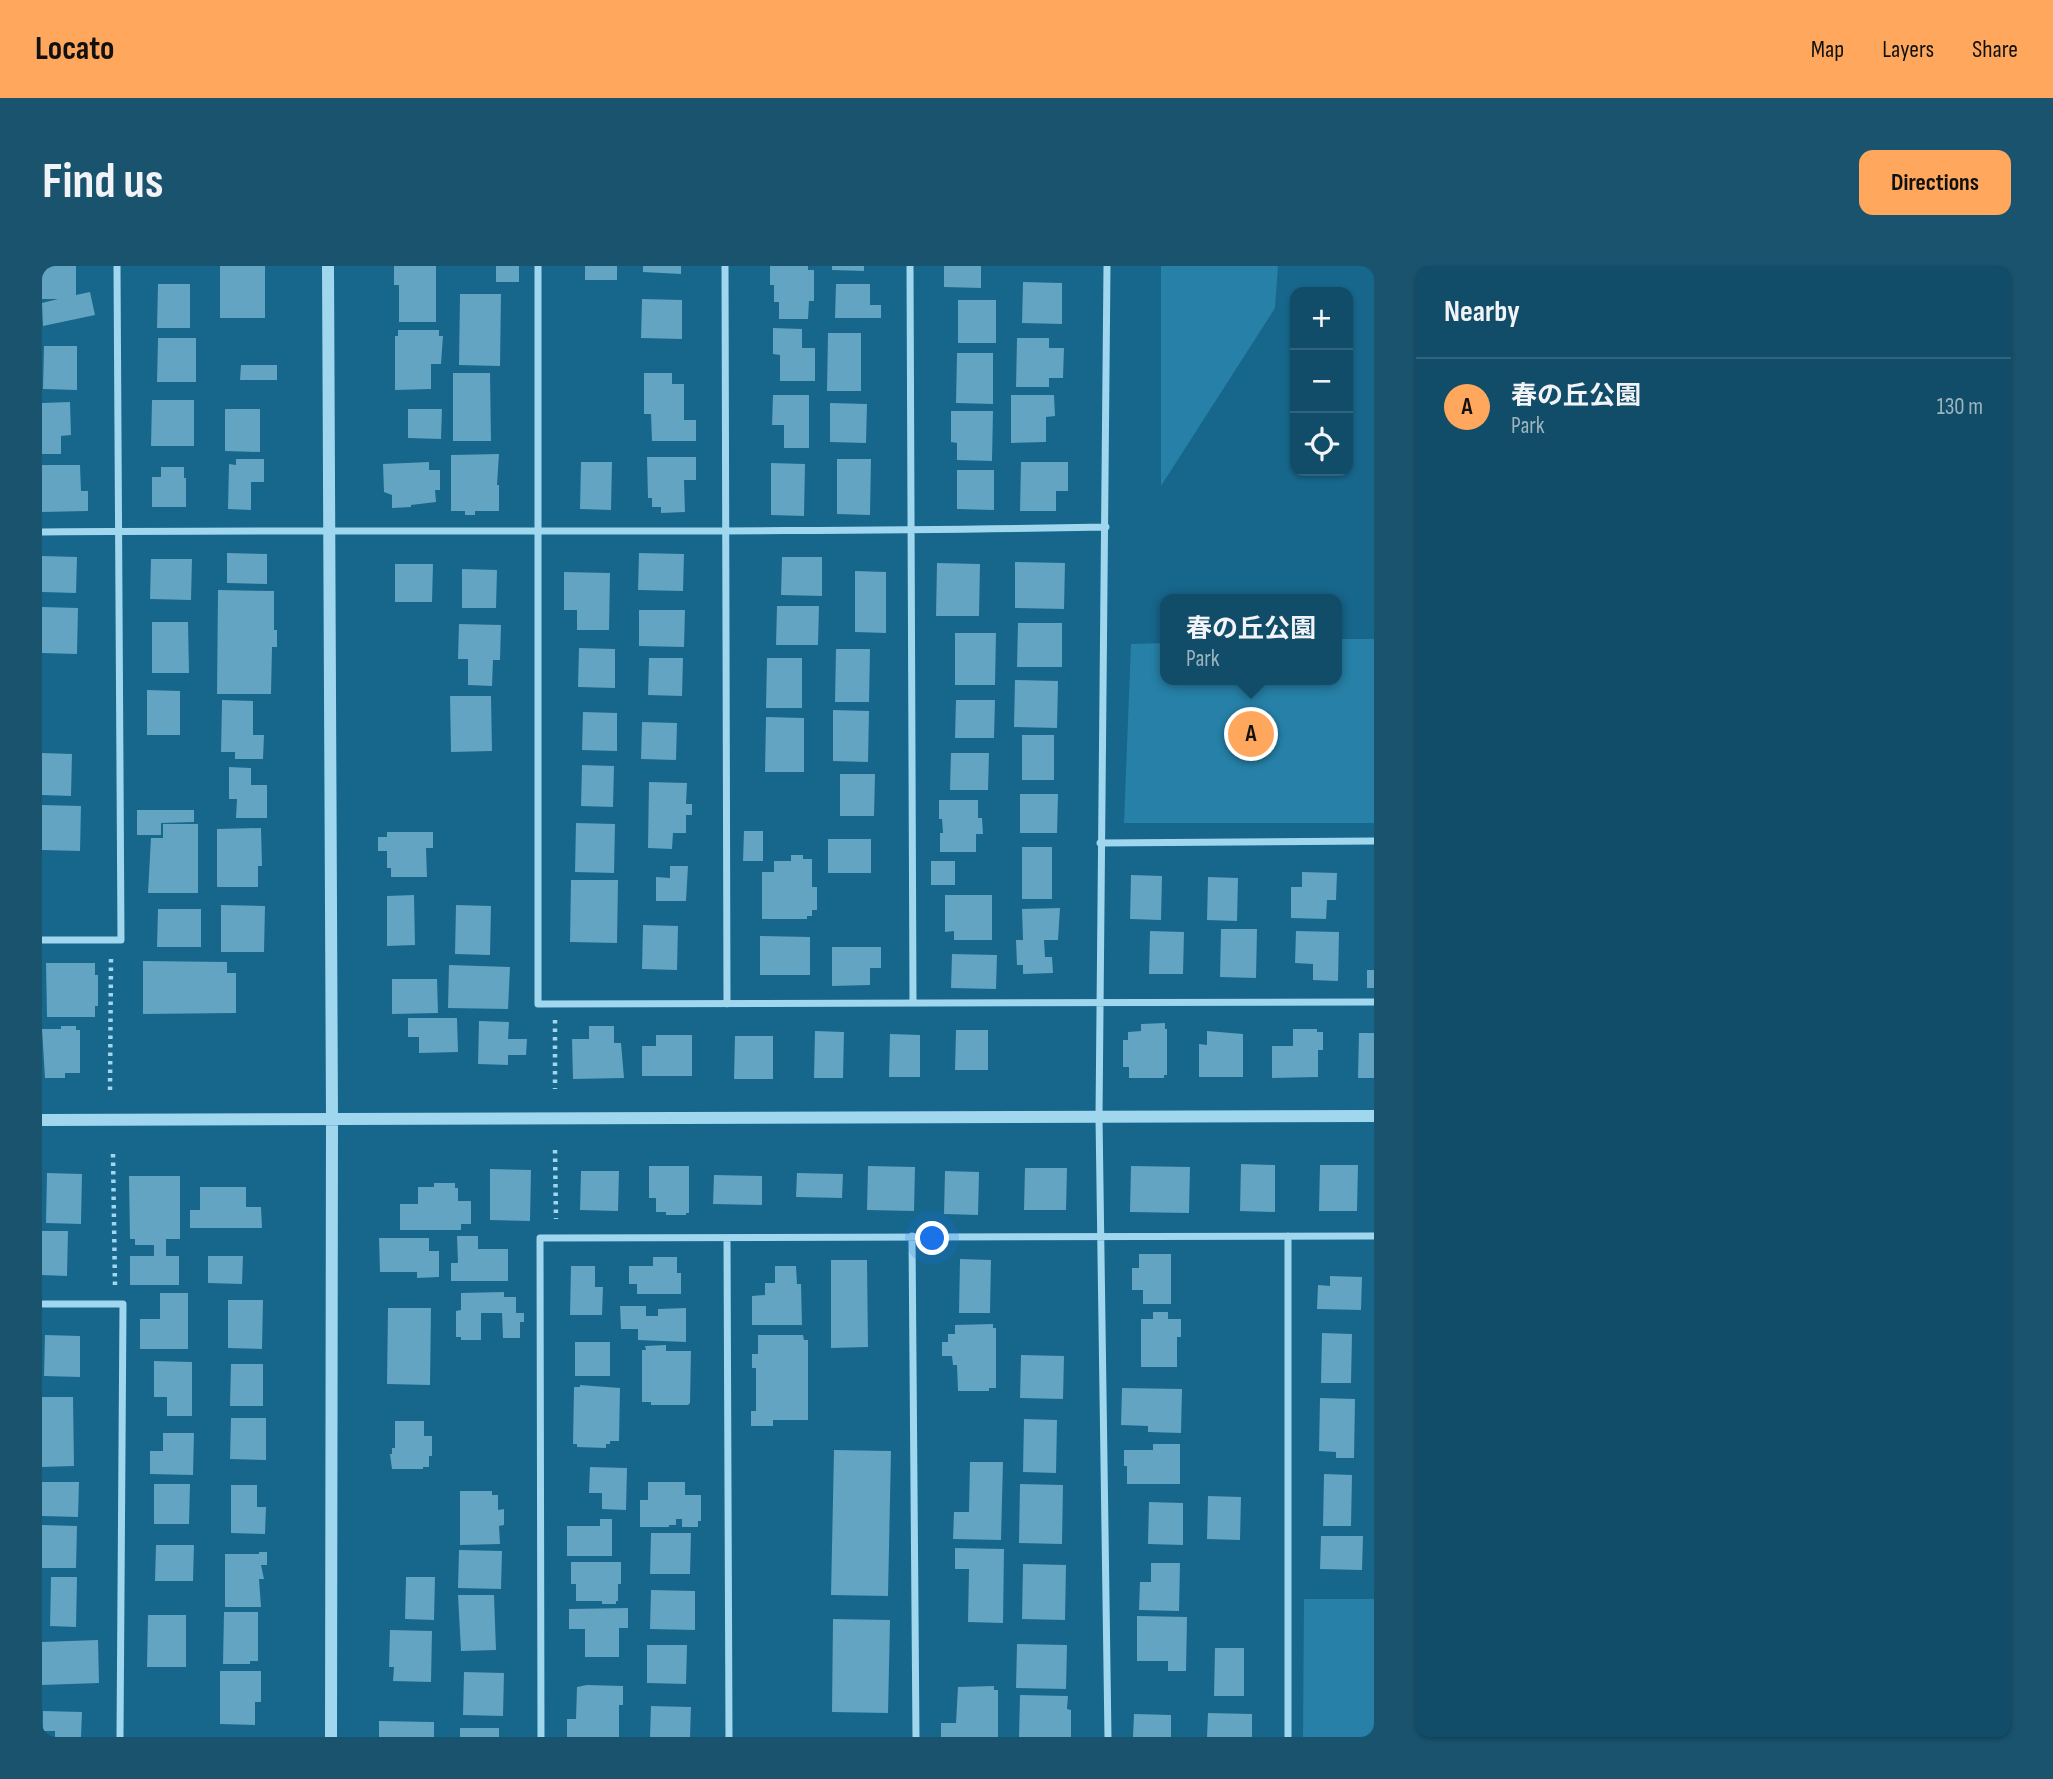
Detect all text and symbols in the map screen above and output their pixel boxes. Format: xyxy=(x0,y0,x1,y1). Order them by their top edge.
text: Locato xyxy=(35,29,114,69)
text: Map xyxy=(1811,35,1844,64)
text: Layers xyxy=(1882,35,1934,64)
text: Share xyxy=(1972,35,2018,64)
button: Directions xyxy=(1859,150,2011,215)
text: Find us xyxy=(42,153,164,212)
map controls xyxy=(1290,287,1353,476)
button: + xyxy=(1290,287,1353,350)
text: Nearby xyxy=(1444,294,1520,330)
button: − xyxy=(1290,350,1353,413)
text: 春の丘公園 xyxy=(1511,381,1641,412)
text: A xyxy=(1462,393,1472,421)
text: 130 m xyxy=(1937,393,1983,421)
text: Park xyxy=(1511,412,1545,440)
button: locate xyxy=(1290,413,1353,476)
popup xyxy=(1160,594,1342,685)
text: 春の丘公園 xyxy=(1186,614,1316,645)
text: Park xyxy=(1186,645,1220,673)
pin: A xyxy=(1228,708,1274,760)
your location xyxy=(915,1221,949,1255)

